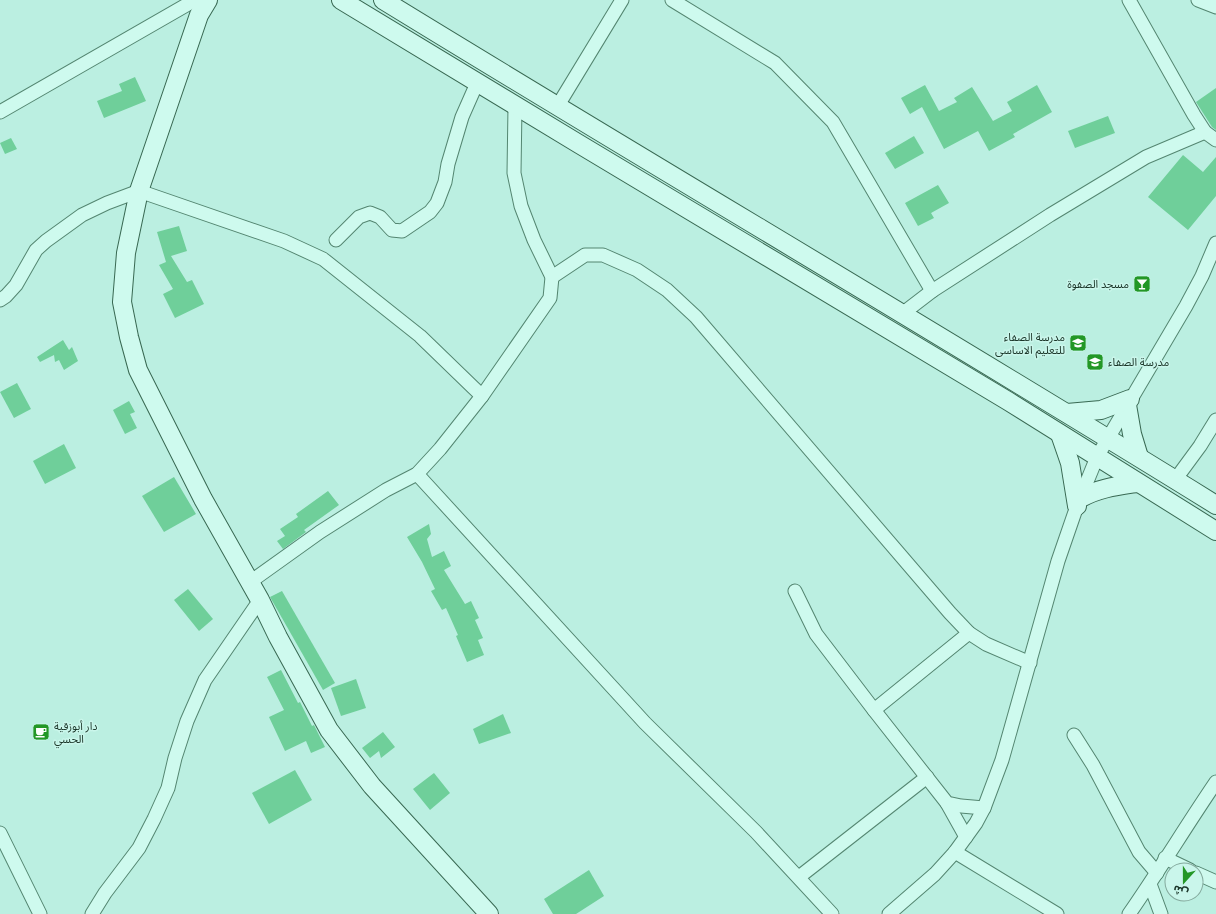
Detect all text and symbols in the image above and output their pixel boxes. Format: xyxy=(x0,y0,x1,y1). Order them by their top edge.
bar icon: مسجد الصفوة xyxy=(1132,274,1152,294)
place label: مسجد الصفوة xyxy=(1067,278,1129,291)
place label: مدرسة الصفاء للتعليم الاساسى xyxy=(995,331,1065,359)
school or university icon: مدرسة الصفاء للتعليم الاساسى xyxy=(1068,333,1088,353)
school or university icon: مدرسة الصفاء xyxy=(1085,352,1105,372)
place label: مدرسة الصفاء xyxy=(1108,356,1169,369)
place label: دار أبوزقية الحسي xyxy=(54,720,98,749)
cafe icon: دار أبوزقية الحسي xyxy=(31,722,51,742)
north arrow xyxy=(1164,862,1204,902)
text: ش xyxy=(1171,882,1190,900)

